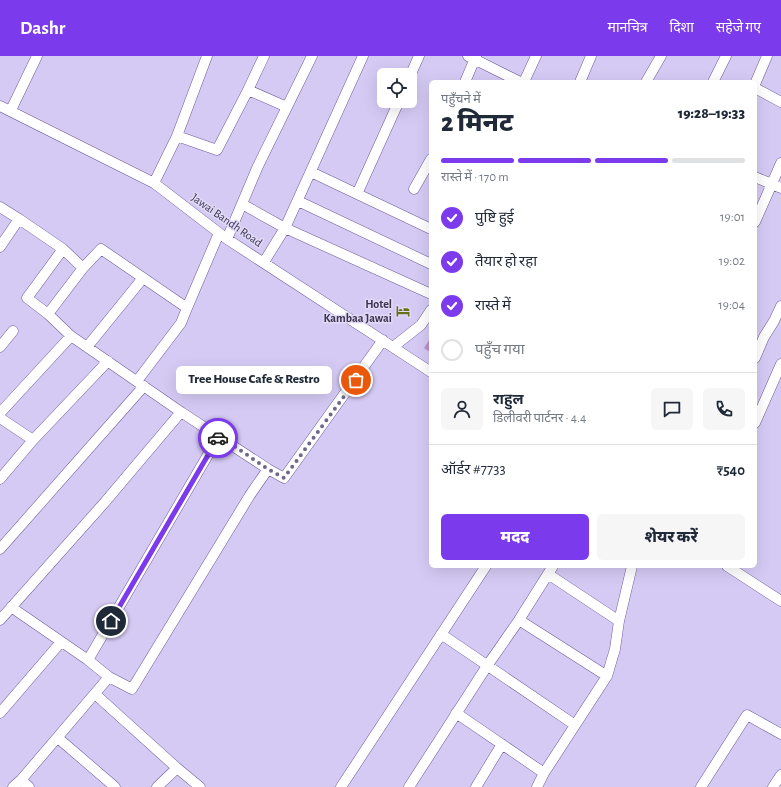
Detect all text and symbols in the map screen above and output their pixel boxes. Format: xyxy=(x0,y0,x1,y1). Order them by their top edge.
text: Dashr xyxy=(20,19,65,38)
text: मानचित्र xyxy=(608,21,648,35)
text: दिशा xyxy=(670,21,694,35)
text: सहेजे गए xyxy=(716,21,761,35)
map controls xyxy=(377,68,417,108)
button: locate xyxy=(377,68,417,108)
text: पहुँचने में xyxy=(441,93,481,106)
text: 19:28–19:33 xyxy=(678,106,745,121)
text: 2 मिनट xyxy=(441,110,513,136)
text: रास्ते में · 170 m xyxy=(441,171,509,184)
street label: Jawai Bandh Road xyxy=(189,191,265,249)
icon: check xyxy=(441,207,463,229)
text: पुष्टि हुई xyxy=(475,210,514,225)
text: 19:01 xyxy=(720,211,745,224)
icon: check xyxy=(441,251,463,273)
text: तैयार हो रहा xyxy=(475,254,537,269)
text: 19:02 xyxy=(719,255,745,268)
icon: check xyxy=(441,295,463,317)
place label: Hotel Kambaa Jawai xyxy=(323,298,392,324)
text: रास्ते में xyxy=(475,298,511,313)
text: 19:04 xyxy=(718,299,745,312)
hotel icon: Hotel Kambaa Jawai xyxy=(395,303,411,319)
text: पहुँच गया xyxy=(475,342,525,357)
pin xyxy=(339,363,373,397)
callout: Tree House Cafe & Restro xyxy=(176,366,332,394)
icon: bag xyxy=(345,369,367,391)
text: Tree House Cafe & Restro xyxy=(188,373,320,386)
button: person xyxy=(441,388,483,430)
button: chat xyxy=(651,388,693,430)
button: phone xyxy=(703,388,745,430)
text: राहुल xyxy=(493,392,524,407)
text: डिलीवरी पार्टनर · 4.4 xyxy=(493,412,586,425)
courier xyxy=(198,418,238,458)
icon: car xyxy=(207,427,229,449)
text: ऑर्डर #7733 xyxy=(441,462,506,477)
text: ₹540 xyxy=(717,463,745,478)
button: मदद xyxy=(441,514,589,560)
button: शेयर करें xyxy=(597,514,745,560)
pin xyxy=(94,604,128,638)
icon: home xyxy=(100,610,122,632)

